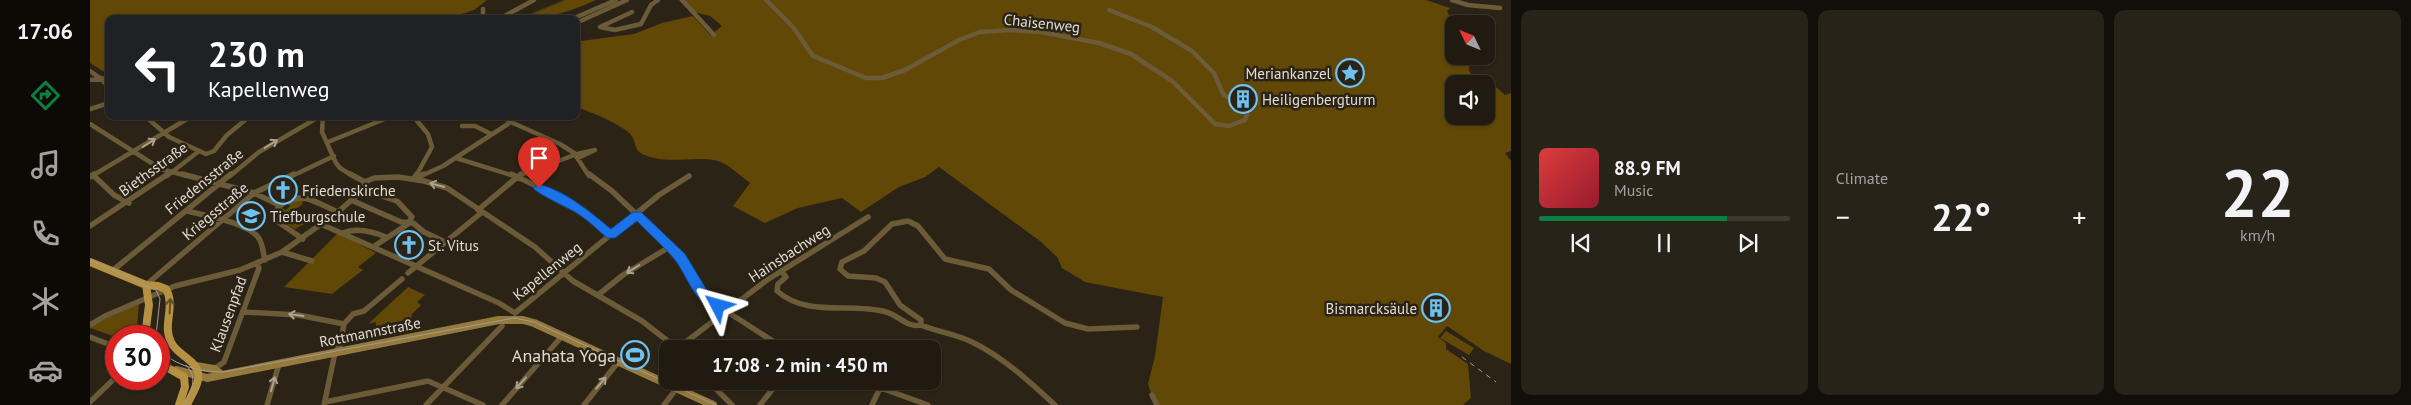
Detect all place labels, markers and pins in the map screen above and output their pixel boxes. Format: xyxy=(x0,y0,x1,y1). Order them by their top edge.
place icon: Meriankanzel xyxy=(1335,58,1365,88)
place label: Meriankanzel xyxy=(1245,64,1332,83)
building icon: Heiligenbergturm xyxy=(1228,84,1258,114)
place label: Heiligenbergturm xyxy=(1262,90,1375,109)
pin xyxy=(518,137,560,188)
church icon: Friedenskirche xyxy=(268,175,298,205)
place label: Friedenskirche xyxy=(302,181,396,200)
school or university icon: Tiefburgschule xyxy=(236,201,266,231)
place label: Tiefburgschule xyxy=(270,207,365,226)
church icon: St. Vitus xyxy=(394,230,424,260)
place label: St. Vitus xyxy=(428,236,479,255)
building icon: Bismarcksäule xyxy=(1421,293,1451,323)
place label: Bismarcksäule xyxy=(1325,299,1417,318)
sports icon: Anahata Yoga xyxy=(620,340,650,370)
place label: Anahata Yoga xyxy=(512,344,616,367)

